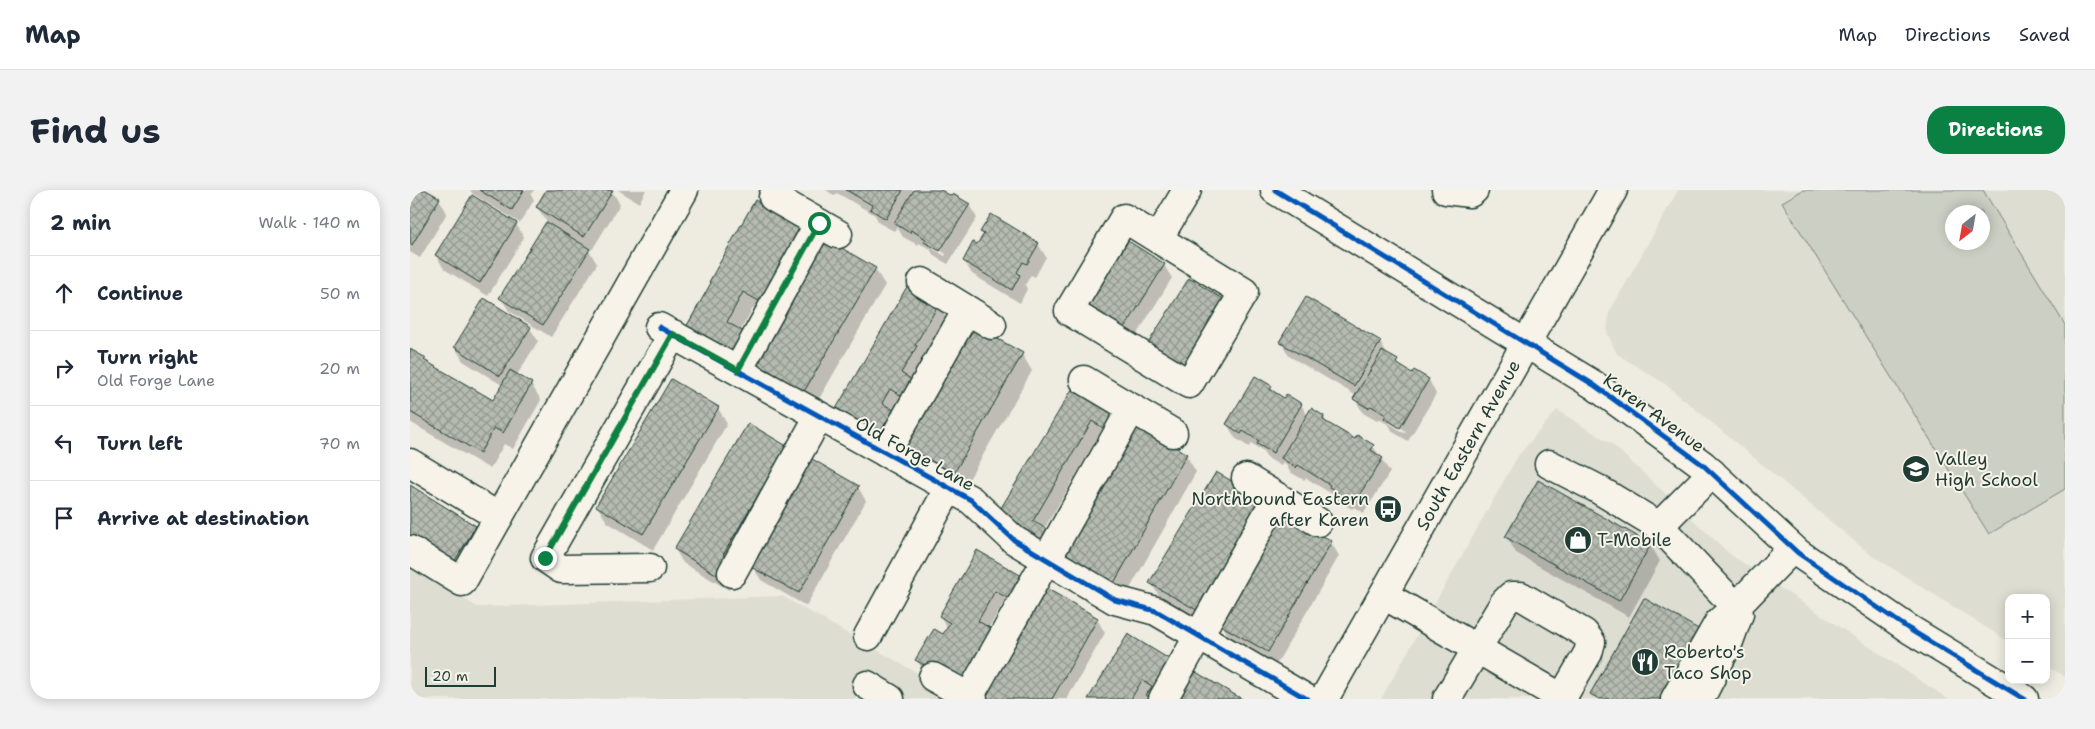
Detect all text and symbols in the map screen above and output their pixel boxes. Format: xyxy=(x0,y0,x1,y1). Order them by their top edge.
text: Map xyxy=(25,19,81,51)
text: Map xyxy=(1839,23,1877,47)
text: Directions xyxy=(1905,23,1991,47)
text: Saved xyxy=(2019,23,2070,47)
button: Directions xyxy=(1927,106,2065,154)
text: Find us xyxy=(30,107,161,154)
north arrow xyxy=(1945,205,1990,250)
text: 2 min xyxy=(50,209,111,237)
text: Walk · 140 m xyxy=(258,212,360,233)
route start xyxy=(808,212,831,235)
icon: ahead xyxy=(50,279,78,307)
text: Continue xyxy=(97,281,183,306)
text: 50 m xyxy=(320,283,360,304)
text: Turn right xyxy=(97,345,198,370)
icon: right xyxy=(50,354,78,382)
street label: South Eastern Avenue xyxy=(1410,356,1526,535)
text: 20 m xyxy=(319,358,360,379)
street label: Karen Avenue xyxy=(1598,368,1710,458)
text: Old Forge Lane xyxy=(97,370,215,391)
street label: Old Forge Lane xyxy=(851,411,979,497)
icon: left xyxy=(50,429,78,457)
text: Turn left xyxy=(97,431,183,456)
text: 70 m xyxy=(319,433,360,454)
place label: Valley High School xyxy=(1935,447,2038,492)
school or university icon: Valley High School xyxy=(1901,454,1931,484)
place label: Northbound Eastern after Karen xyxy=(1191,487,1369,532)
bus stop icon: Northbound Eastern after Karen xyxy=(1373,494,1403,524)
icon: arrive xyxy=(50,504,78,532)
text: Arrive at destination xyxy=(97,506,309,531)
shop icon: T-Mobile xyxy=(1563,525,1593,555)
place label: T-Mobile xyxy=(1597,528,1672,552)
route end xyxy=(534,547,557,570)
map controls xyxy=(2005,594,2050,684)
button: + xyxy=(2005,594,2050,639)
button: − xyxy=(2005,639,2050,684)
place label: Roberto's Taco Shop xyxy=(1664,640,1752,685)
restaurant icon: Roberto's Taco Shop xyxy=(1630,647,1660,677)
scale bar xyxy=(425,664,496,687)
text: 20 m xyxy=(432,667,468,685)

